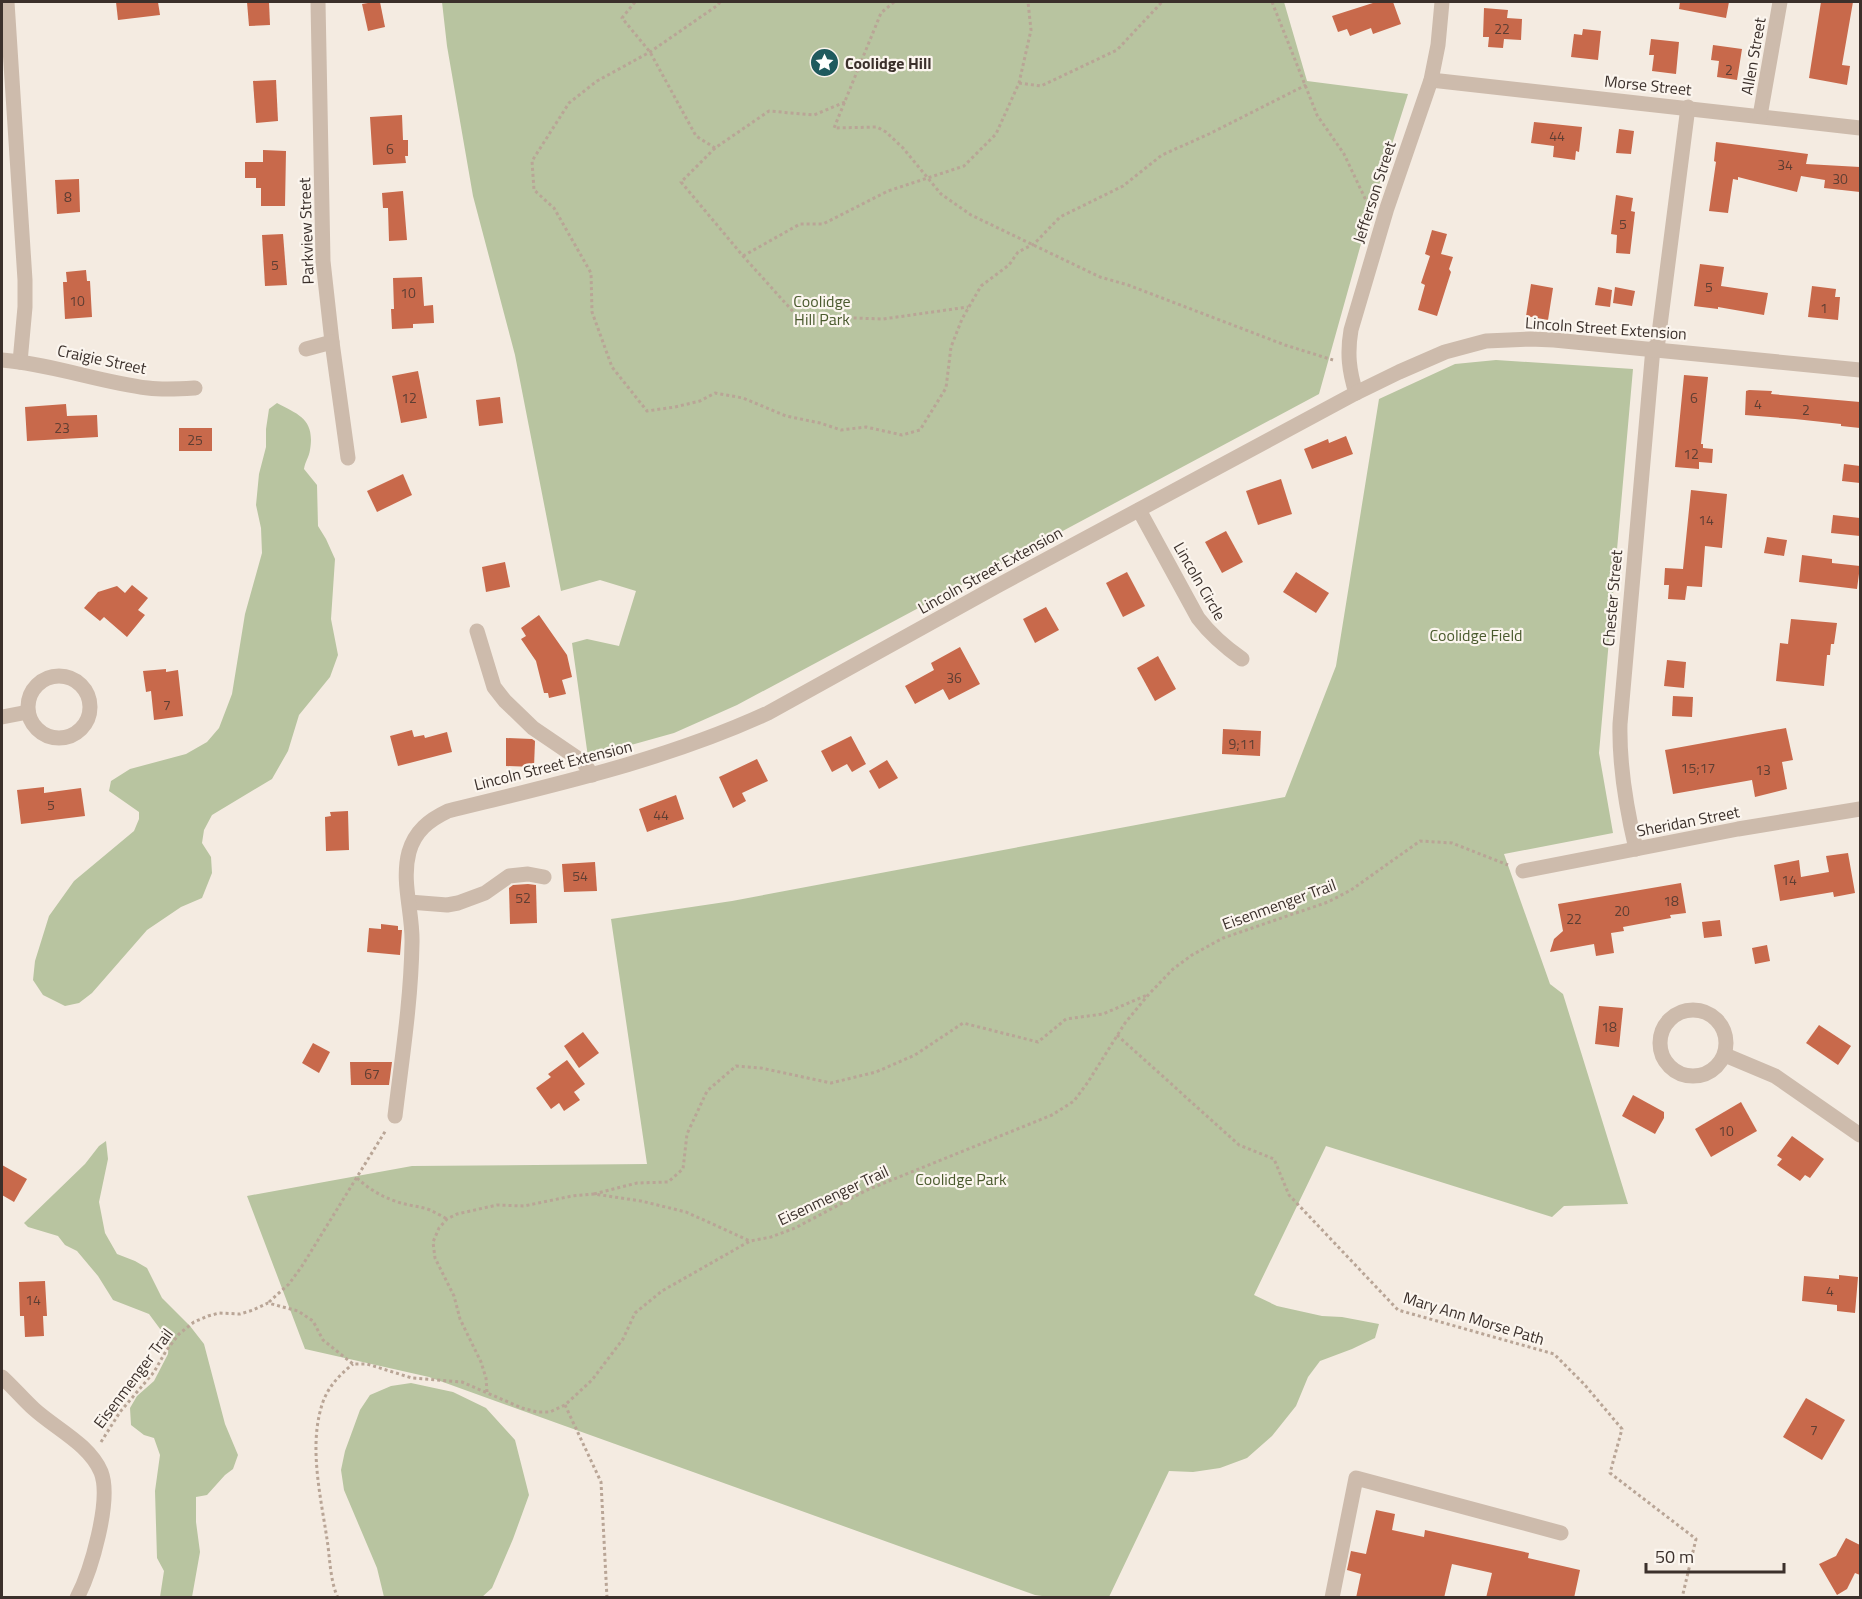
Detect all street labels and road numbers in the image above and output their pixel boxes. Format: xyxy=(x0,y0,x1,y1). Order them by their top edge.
street label: Allen Street xyxy=(1734,15,1772,97)
street label: Morse Street xyxy=(1603,68,1693,102)
street label: Jefferson Street xyxy=(1346,138,1402,246)
street label: Parkview Street xyxy=(292,177,320,285)
street label: Lincoln Street Extension xyxy=(1524,310,1688,346)
street label: Craigie Street xyxy=(55,338,149,380)
street label: Lincoln Street Extension xyxy=(913,520,1067,620)
street label: Lincoln Circle xyxy=(1168,537,1232,625)
street label: Chester Street xyxy=(1596,548,1628,647)
street label: Lincoln Street Extension xyxy=(471,734,635,796)
street label: Sheridan Street xyxy=(1635,799,1742,843)
street label: Eisenmenger Trail xyxy=(1219,872,1339,936)
street label: Eisenmenger Trail xyxy=(774,1159,892,1231)
street label: Mary Ann Morse Path xyxy=(1400,1285,1548,1351)
street label: Eisenmenger Trail xyxy=(87,1323,179,1433)

